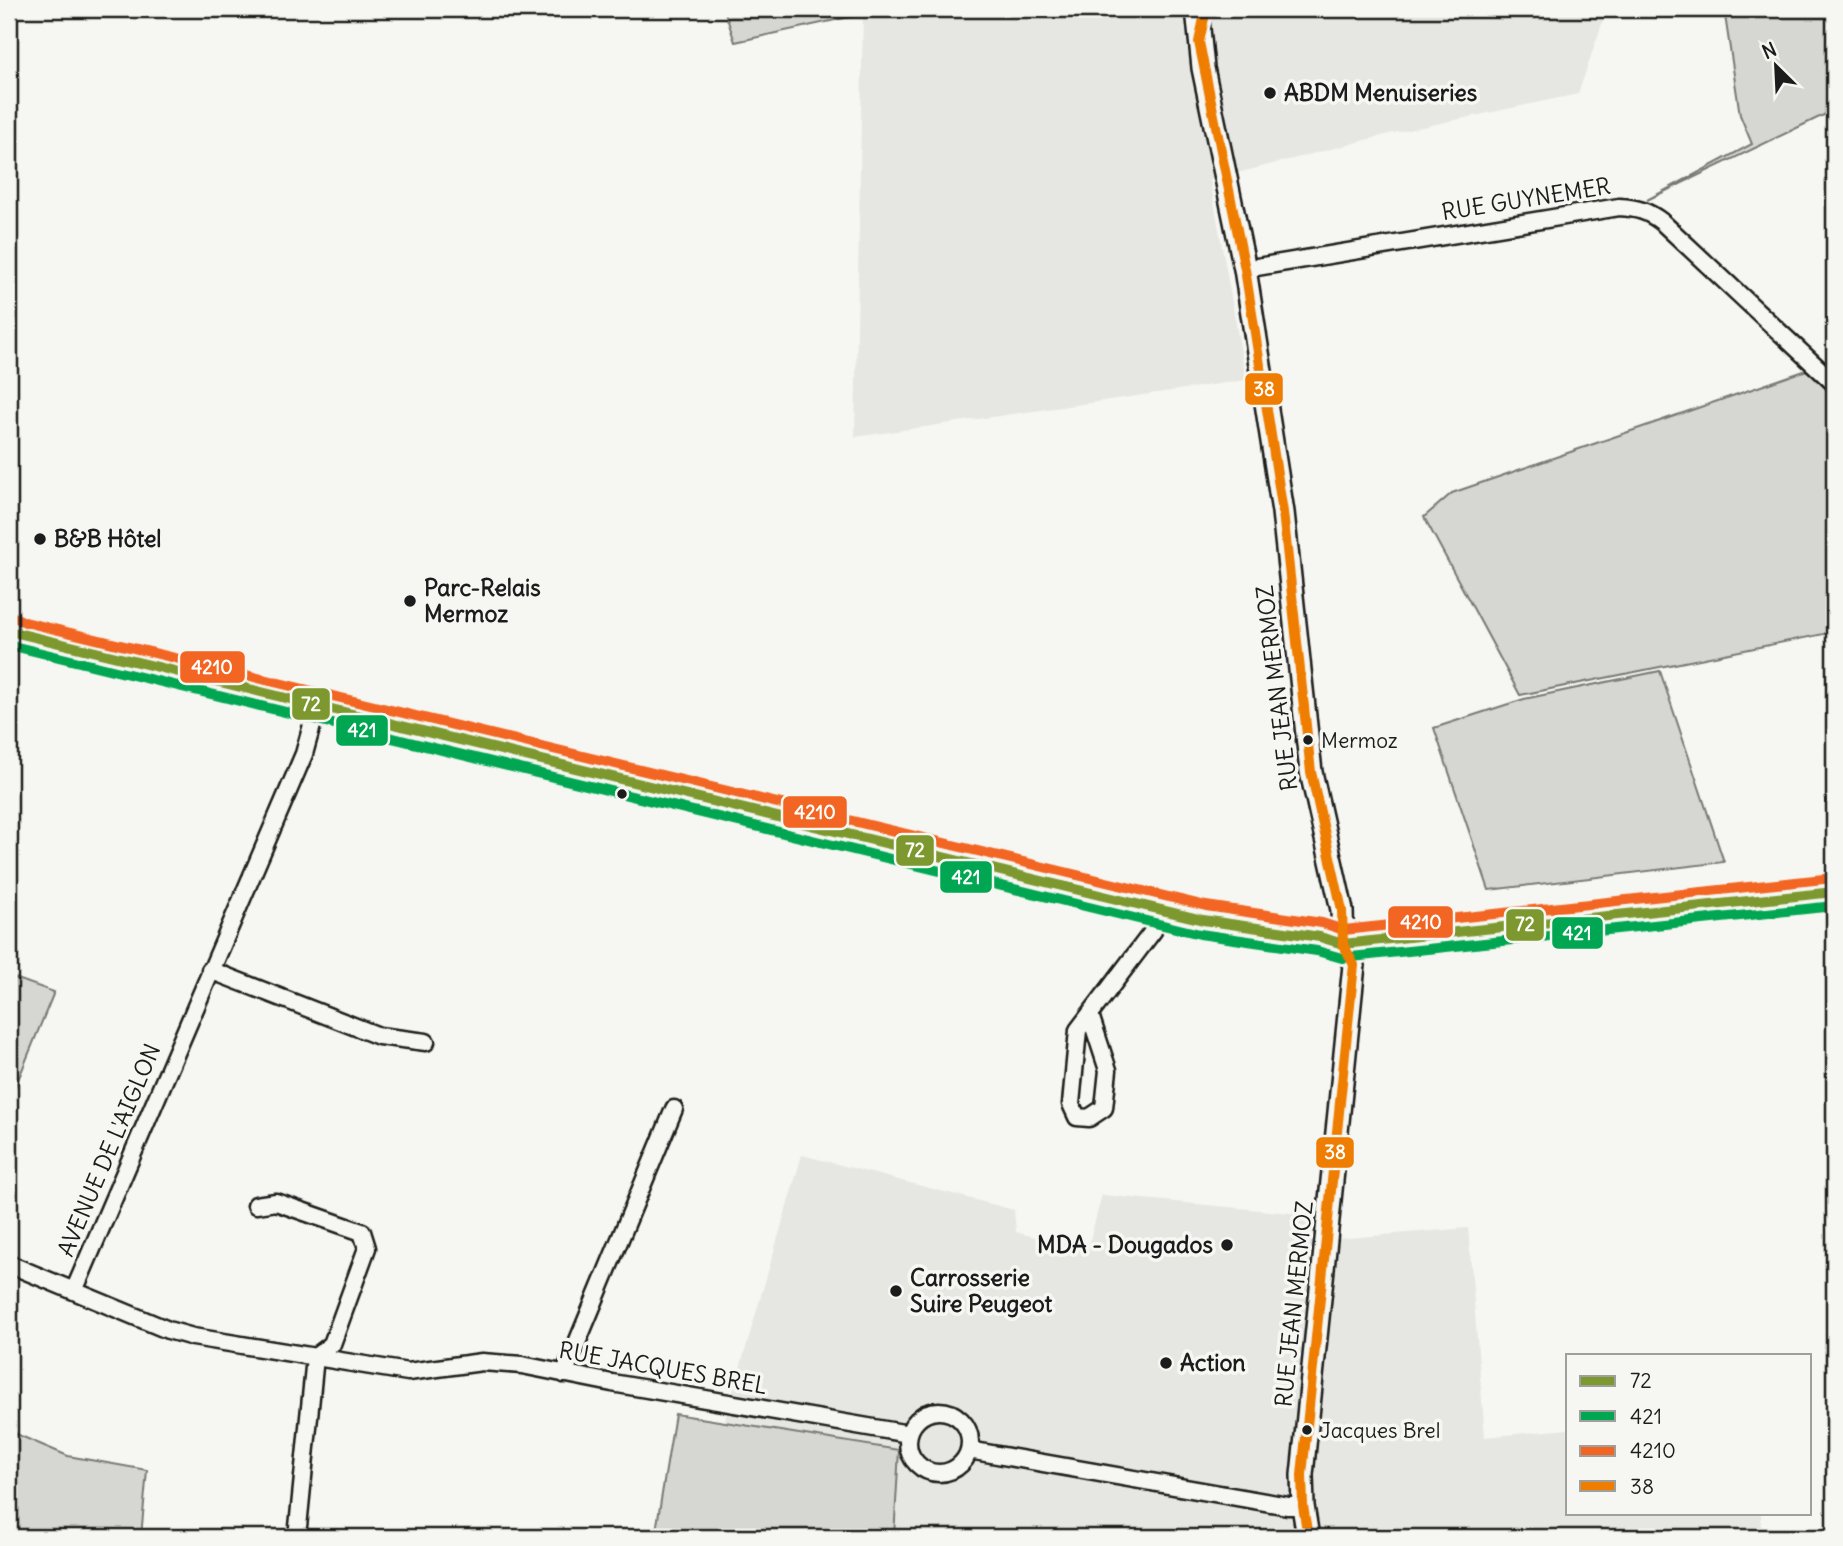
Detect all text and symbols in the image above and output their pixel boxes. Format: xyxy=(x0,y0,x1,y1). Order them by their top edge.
north arrow xyxy=(1742,32,1812,102)
text: N xyxy=(1758,37,1780,64)
place label: ABDM Menuiseries xyxy=(1284,78,1477,107)
marker: ABDM Menuiseries xyxy=(1262,85,1278,101)
street label: RUE GUYNEMER xyxy=(1439,171,1612,226)
line badge: 38 xyxy=(1244,372,1284,406)
text: 38 xyxy=(1253,377,1275,401)
place label: B&B Hôtel xyxy=(54,524,162,553)
marker: B&B Hôtel xyxy=(32,531,48,547)
place label: Parc-Relais Mermoz xyxy=(424,573,541,628)
street label: RUE JEAN MERMOZ xyxy=(1249,584,1304,793)
marker: Parc-Relais Mermoz xyxy=(402,593,418,609)
line badge: 4210 xyxy=(179,650,246,684)
text: 4210 xyxy=(191,655,233,679)
line badge: 72 xyxy=(291,687,331,721)
text: 72 xyxy=(301,692,321,716)
line badge: 421 xyxy=(335,714,389,747)
text: 421 xyxy=(348,718,376,742)
place label: Mermoz xyxy=(1321,727,1398,754)
marker: Mermoz xyxy=(1301,733,1315,747)
unlabelled marker xyxy=(615,787,629,801)
line badge: 4210 xyxy=(782,795,848,829)
text: 4210 xyxy=(794,800,836,824)
line badge: 72 xyxy=(895,834,935,867)
text: 72 xyxy=(905,838,925,862)
line badge: 421 xyxy=(939,860,993,894)
text: 421 xyxy=(952,865,980,889)
line badge: 4210 xyxy=(1387,905,1454,939)
line badge: 72 xyxy=(1505,908,1545,942)
text: 4210 xyxy=(1400,910,1442,934)
text: 72 xyxy=(1515,912,1535,936)
line badge: 421 xyxy=(1551,916,1604,950)
text: 421 xyxy=(1563,921,1591,945)
street label: AVENUE DE L'AIGLON xyxy=(51,1039,166,1261)
line badge: 38 xyxy=(1315,1136,1355,1169)
text: 38 xyxy=(1324,1140,1346,1164)
street label: RUE JEAN MERMOZ xyxy=(1268,1199,1319,1408)
place label: MDA - Dougados xyxy=(1037,1230,1213,1259)
marker: MDA - Dougados xyxy=(1219,1237,1235,1253)
place label: Carrosserie Suire Peugeot xyxy=(910,1263,1053,1318)
marker: Carrosserie Suire Peugeot xyxy=(888,1283,904,1299)
street label: RUE JACQUES BREL xyxy=(557,1335,770,1400)
place label: Action xyxy=(1180,1348,1246,1377)
legend xyxy=(1566,1354,1812,1514)
marker: Action xyxy=(1158,1355,1174,1371)
text: 72 xyxy=(1630,1367,1652,1394)
text: 421 xyxy=(1630,1403,1662,1430)
place label: Jacques Brel xyxy=(1320,1417,1440,1444)
marker: Jacques Brel xyxy=(1300,1423,1314,1437)
text: 4210 xyxy=(1630,1437,1676,1464)
text: 38 xyxy=(1630,1473,1654,1500)

